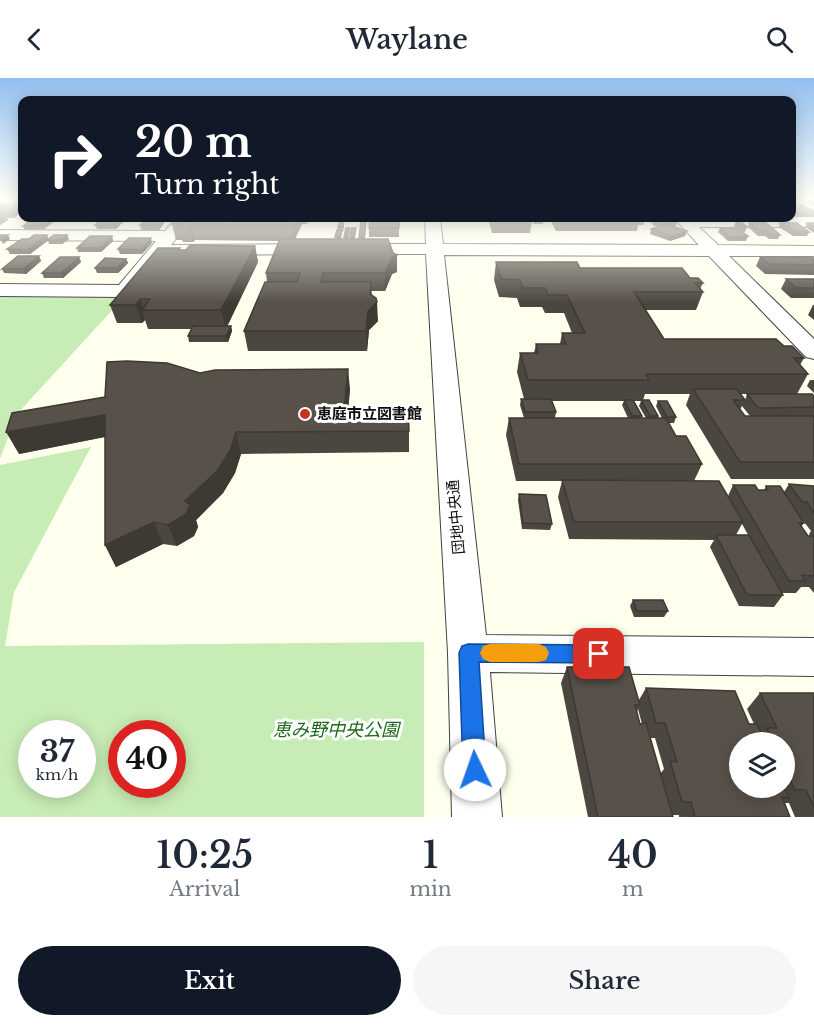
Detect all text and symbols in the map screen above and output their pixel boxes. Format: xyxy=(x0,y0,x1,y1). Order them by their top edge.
icon: back xyxy=(18,23,51,56)
text: Waylane xyxy=(346,23,468,56)
icon: search xyxy=(763,23,796,56)
text: 20 m xyxy=(135,116,252,168)
icon: right xyxy=(36,120,114,198)
text: Turn right xyxy=(135,168,279,201)
place label: 恵庭市立図書館 xyxy=(317,404,422,423)
marker: 恵庭市立図書館 xyxy=(298,407,312,421)
street label: 団地中央通 xyxy=(443,479,468,555)
pin xyxy=(573,628,624,679)
icon: arrive xyxy=(582,637,615,670)
park label: 恵み野中央公園 xyxy=(273,719,402,741)
speed limit sign: 40 xyxy=(108,720,186,798)
map controls xyxy=(729,732,795,798)
button: layers xyxy=(729,732,795,798)
text: 37 xyxy=(40,733,74,770)
position arrow xyxy=(443,738,507,802)
text: km/h xyxy=(36,765,78,784)
text: 10:25 xyxy=(156,833,253,878)
text: 1 xyxy=(423,833,438,878)
text: 40 xyxy=(608,833,658,878)
text: Arrival xyxy=(169,877,240,901)
text: min xyxy=(410,877,452,901)
text: m xyxy=(622,877,644,901)
button: Exit xyxy=(18,946,401,1015)
button: Share xyxy=(413,946,796,1015)

